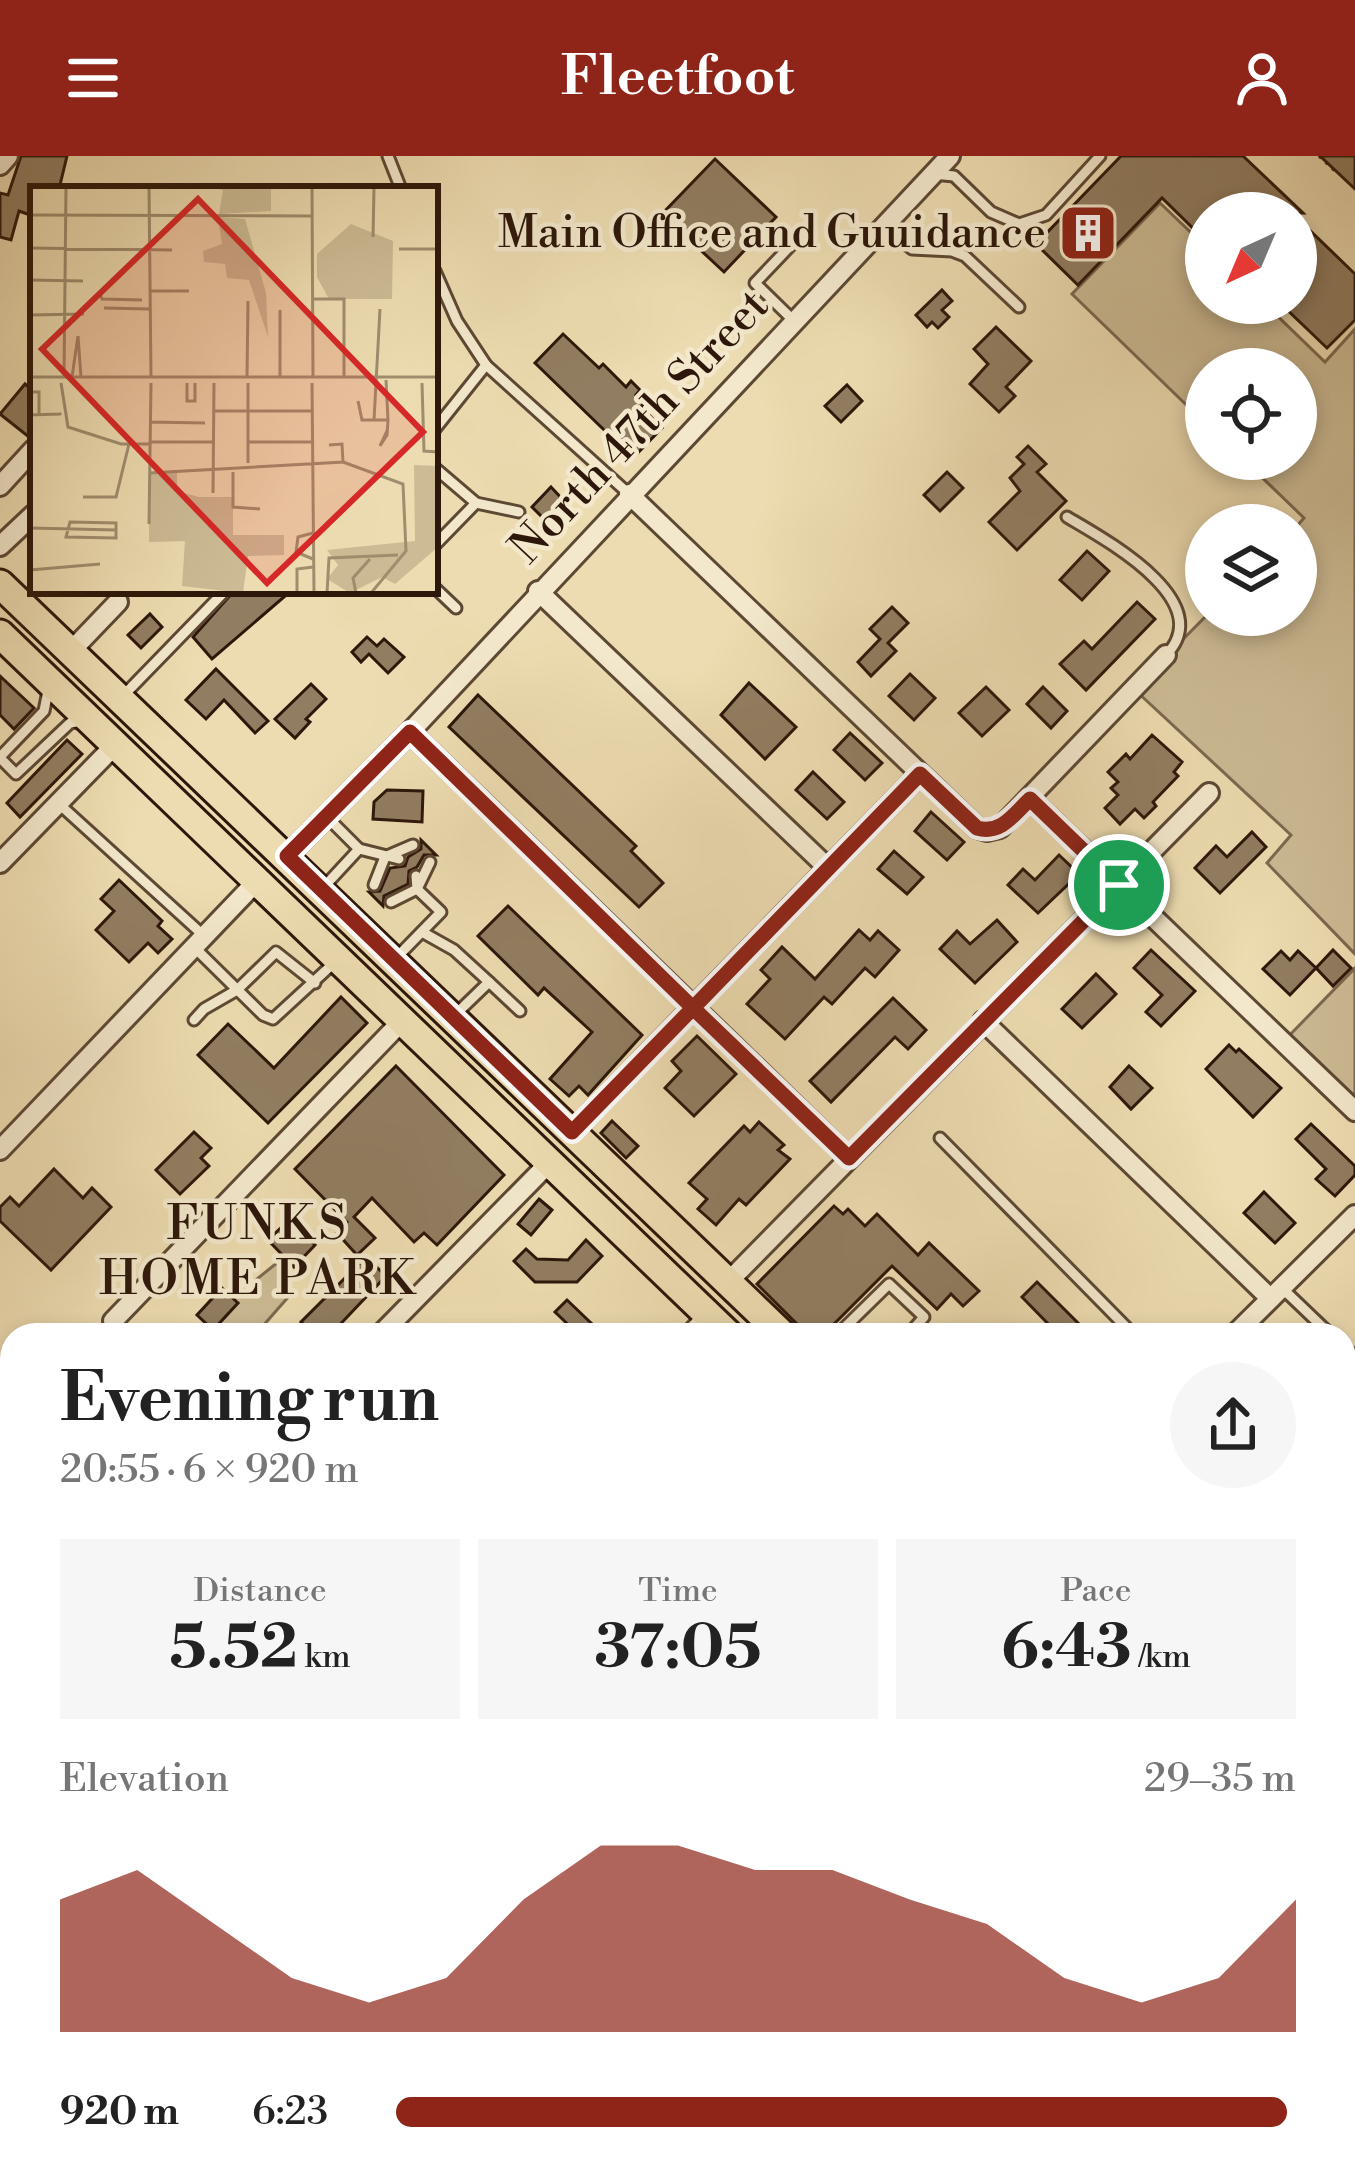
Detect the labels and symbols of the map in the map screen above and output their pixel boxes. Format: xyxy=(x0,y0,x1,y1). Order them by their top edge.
inset map xyxy=(30,186,438,594)
north arrow xyxy=(1185,192,1317,324)
building icon: Main Office and Guuidance xyxy=(1057,202,1119,264)
place label: Main Office and Guuidance xyxy=(498,205,1046,262)
street label: North 47th Street xyxy=(498,278,782,576)
pin xyxy=(1068,834,1170,936)
district label: FUNKS HOME PARK xyxy=(99,1195,417,1310)

